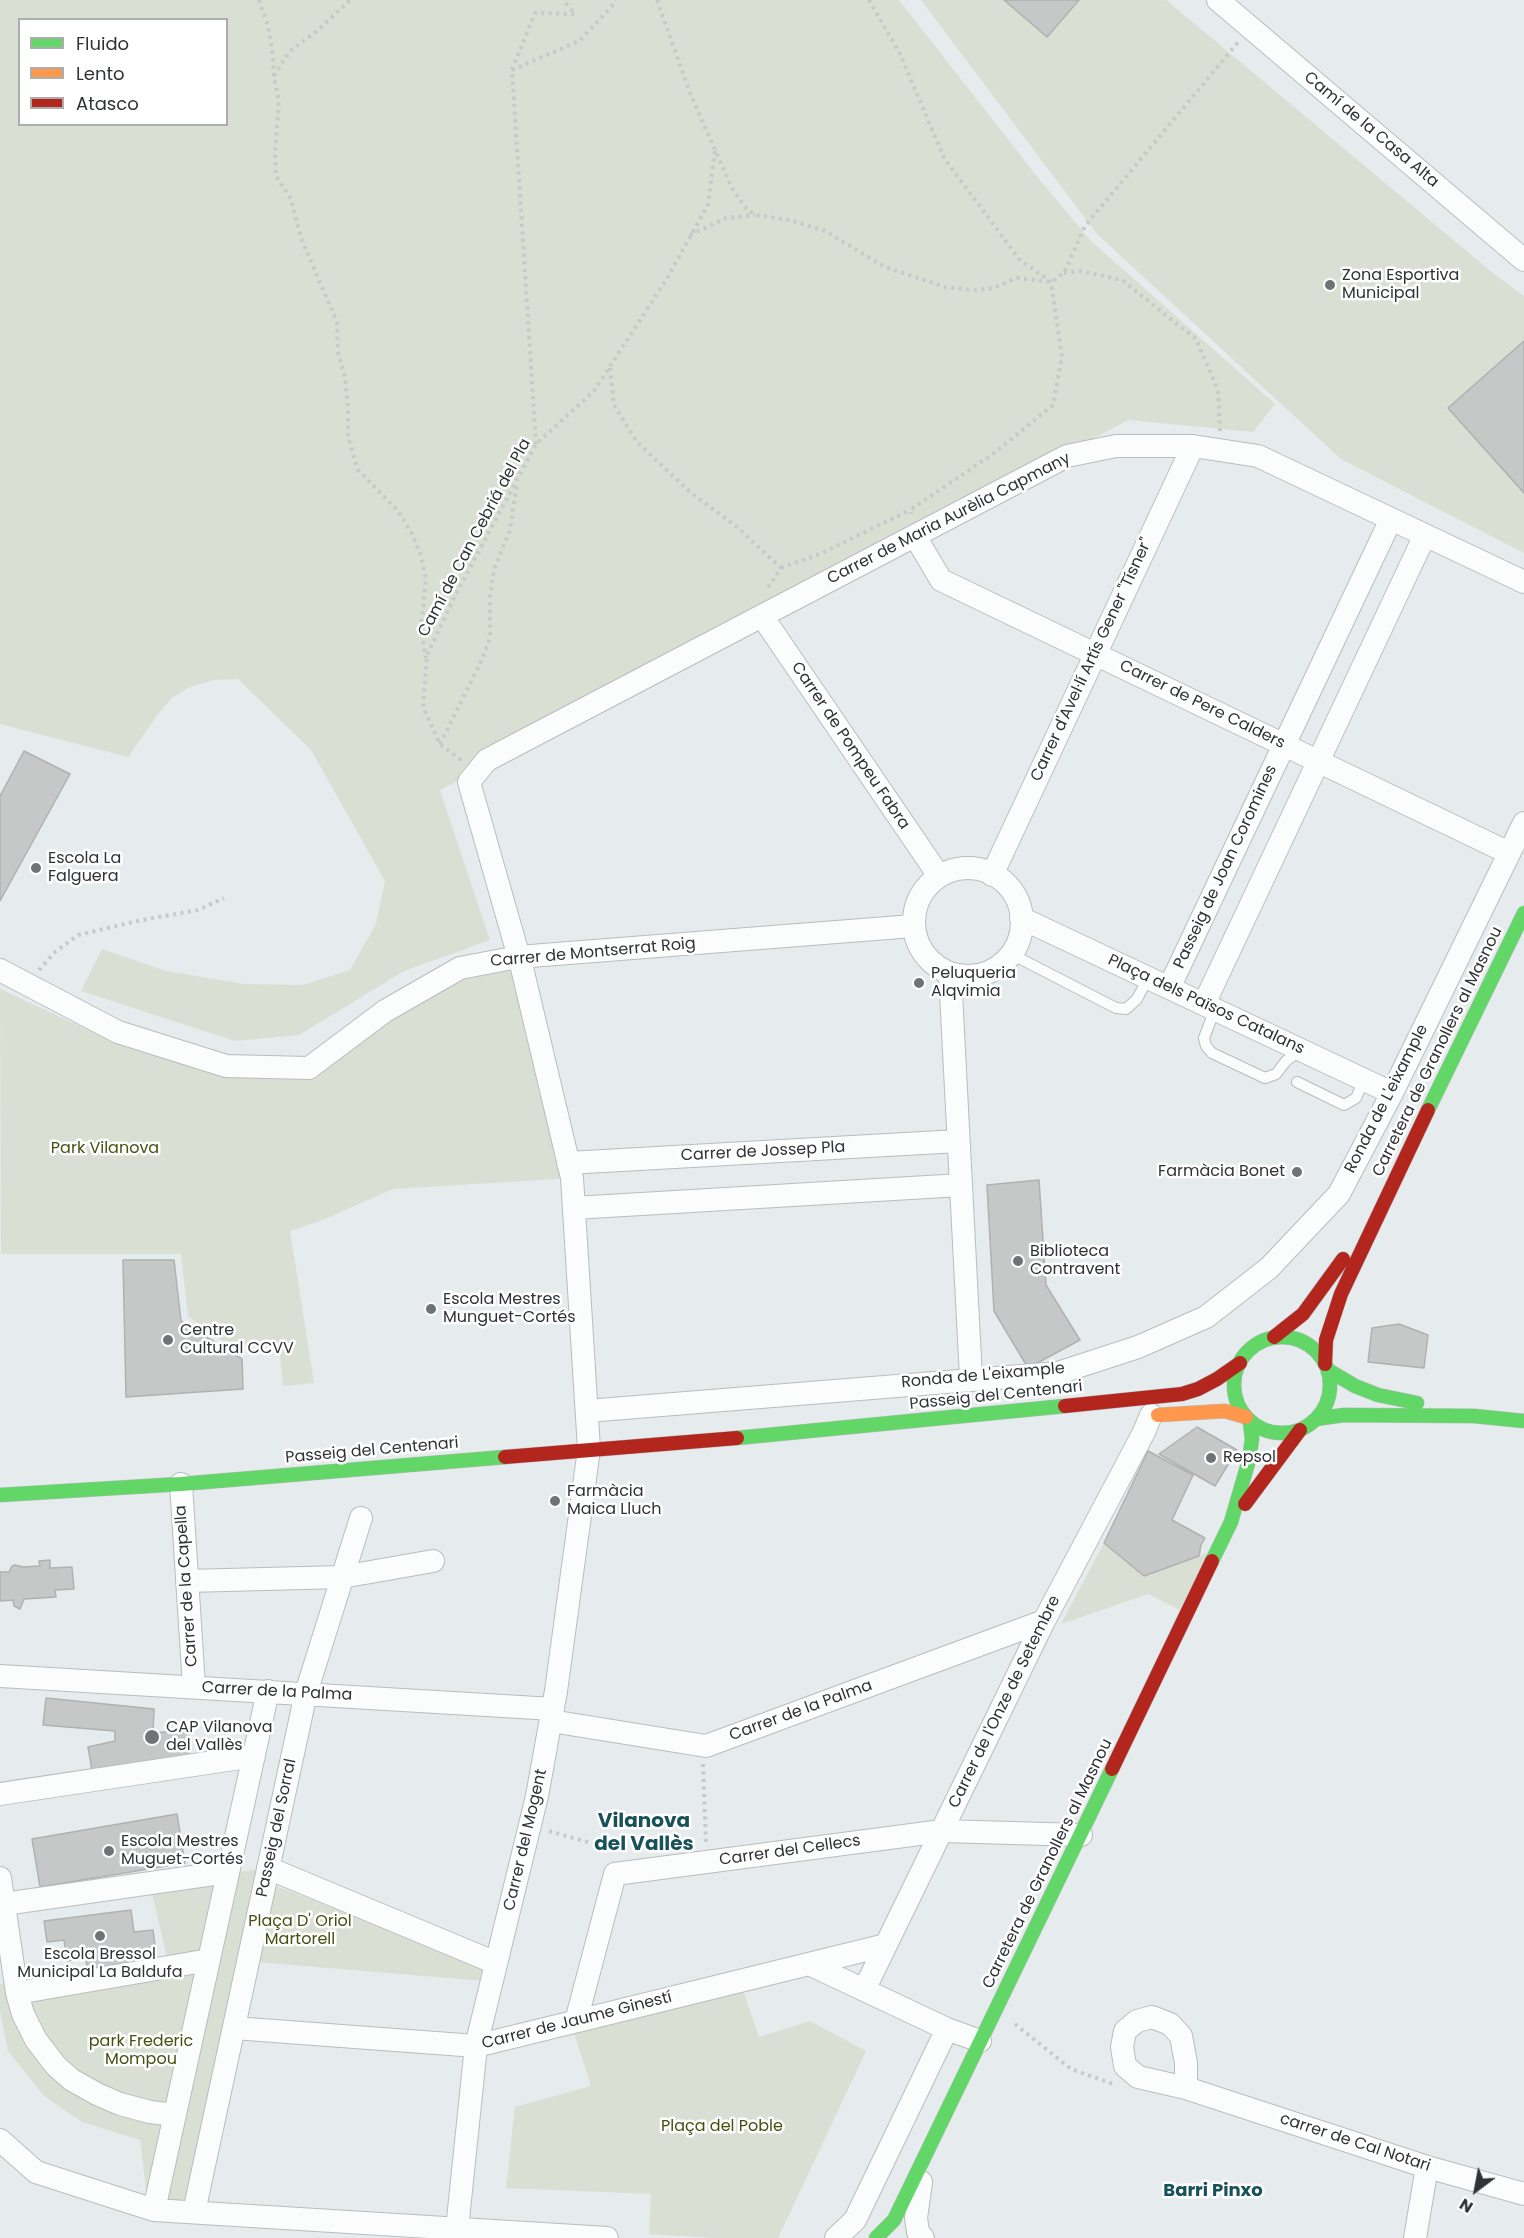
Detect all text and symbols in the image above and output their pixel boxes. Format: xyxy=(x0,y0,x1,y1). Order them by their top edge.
legend xyxy=(18,18,228,126)
text: Fluido xyxy=(76,31,129,56)
text: Lento xyxy=(76,61,125,86)
street label: Camí de la Casa Alta xyxy=(1300,68,1442,192)
text: Atasco xyxy=(76,91,139,116)
place label: Zona Esportiva Municipal xyxy=(1342,266,1459,304)
marker: Zona Esportiva Municipal xyxy=(1323,278,1337,292)
street label: Camí de Can Cebriá del Pla xyxy=(415,436,535,640)
street label: Carrer de Maria Aurèlia Capmany xyxy=(824,449,1074,589)
street label: Carrer d'Avel·lí Artís Gener "Tísner" xyxy=(1027,535,1157,785)
street label: Carrer de Pere Calders xyxy=(1116,657,1288,753)
street label: Carrer de Pompeu Fabra xyxy=(787,659,913,833)
street label: Passeig de Joan Coromines xyxy=(1170,762,1282,972)
place label: Escola La Falguera xyxy=(48,849,121,887)
marker: Escola La Falguera xyxy=(29,861,43,875)
street label: Carretera de Granollers al Masnou xyxy=(1369,924,1507,1180)
street label: Carrer de Montserrat Roig xyxy=(489,934,697,972)
street label: Plaça dels Països Catalans xyxy=(1105,951,1307,1059)
place label: Peluqueria Alqvimia xyxy=(931,964,1016,1002)
marker: Peluqueria Alqvimia xyxy=(912,976,926,990)
street label: Ronda de L'eixample xyxy=(1341,1022,1433,1176)
street label: Carrer de Jossep Pla xyxy=(680,1138,846,1166)
park label: Park Vilanova xyxy=(51,1139,159,1159)
place label: Farmàcia Bonet xyxy=(1158,1162,1285,1182)
marker: Farmàcia Bonet xyxy=(1290,1165,1304,1179)
place label: Biblioteca Contravent xyxy=(1030,1242,1120,1280)
marker: Biblioteca Contravent xyxy=(1011,1254,1025,1268)
place label: Escola Mestres Munguet-Cortés xyxy=(443,1290,576,1328)
marker: Escola Mestres Munguet-Cortés xyxy=(424,1302,438,1316)
place label: Centre Cultural CCVV xyxy=(180,1321,294,1359)
marker: Centre Cultural CCVV xyxy=(161,1333,175,1347)
street label: Ronda de L'eixample xyxy=(900,1359,1066,1393)
street label: Passeig del Centenari xyxy=(909,1377,1083,1415)
street label: Passeig del Centenari xyxy=(285,1434,459,1468)
place label: Repsol xyxy=(1223,1448,1276,1468)
marker: Repsol xyxy=(1204,1451,1218,1465)
place label: Farmàcia Maica Lluch xyxy=(567,1482,661,1520)
marker: Farmàcia Maica Lluch xyxy=(548,1494,562,1508)
street label: Carrer de la Capella xyxy=(172,1505,202,1667)
street label: Carrer de l'Onze de Setembre xyxy=(945,1593,1065,1811)
street label: Carrer de la Palma xyxy=(727,1676,875,1746)
street label: Carrer de la Palma xyxy=(201,1678,353,1706)
place label: CAP Vilanova del Vallès xyxy=(166,1718,272,1756)
marker: CAP Vilanova del Vallès xyxy=(143,1728,161,1746)
street label: Carretera de Granollers al Masnou xyxy=(979,1736,1117,1992)
street label: Passeig del Sorral xyxy=(253,1757,301,1899)
street label: Carrer del Mogent xyxy=(500,1767,552,1913)
district label: Vilanova del Vallès xyxy=(594,1810,694,1857)
place label: Escola Mestres Muguet-Cortés xyxy=(121,1832,243,1870)
street label: Carrer del Cellecs xyxy=(718,1832,862,1870)
marker: Escola Mestres Muguet-Cortés xyxy=(102,1844,116,1858)
park label: Plaça D' Oriol Martorell xyxy=(248,1912,352,1950)
marker: Escola Bressol Municipal La Baldufa xyxy=(93,1929,107,1943)
place label: Escola Bressol Municipal La Baldufa xyxy=(17,1945,183,1983)
street label: Carrer de Jaume Ginestí xyxy=(480,1988,674,2054)
park label: park Frederic Mompou xyxy=(89,2032,193,2070)
street label: carrer de Cal Notari xyxy=(1277,2110,1433,2176)
park label: Plaça del Poble xyxy=(661,2117,783,2137)
north arrow xyxy=(1446,2160,1506,2220)
district label: Barri Pinxo xyxy=(1163,2180,1263,2202)
text: N xyxy=(1455,2193,1477,2219)

